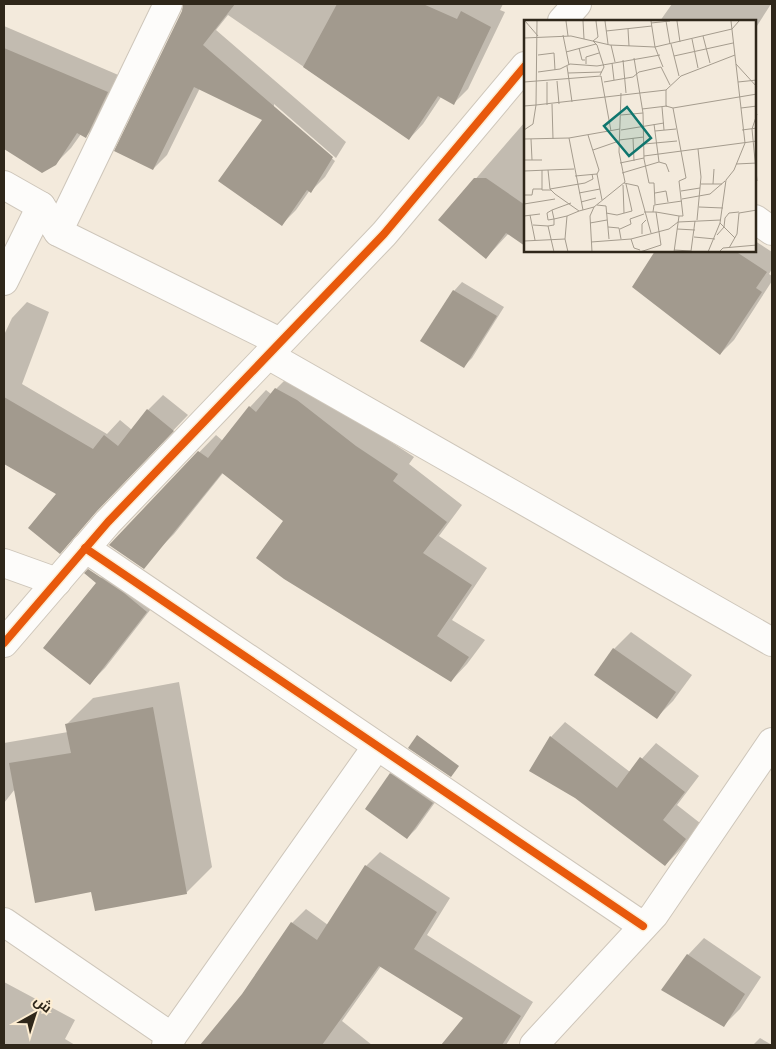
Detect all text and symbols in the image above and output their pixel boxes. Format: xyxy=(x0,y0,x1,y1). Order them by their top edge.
inset map xyxy=(524,20,756,252)
north arrow xyxy=(10,989,60,1039)
text: ش xyxy=(31,992,55,1017)

